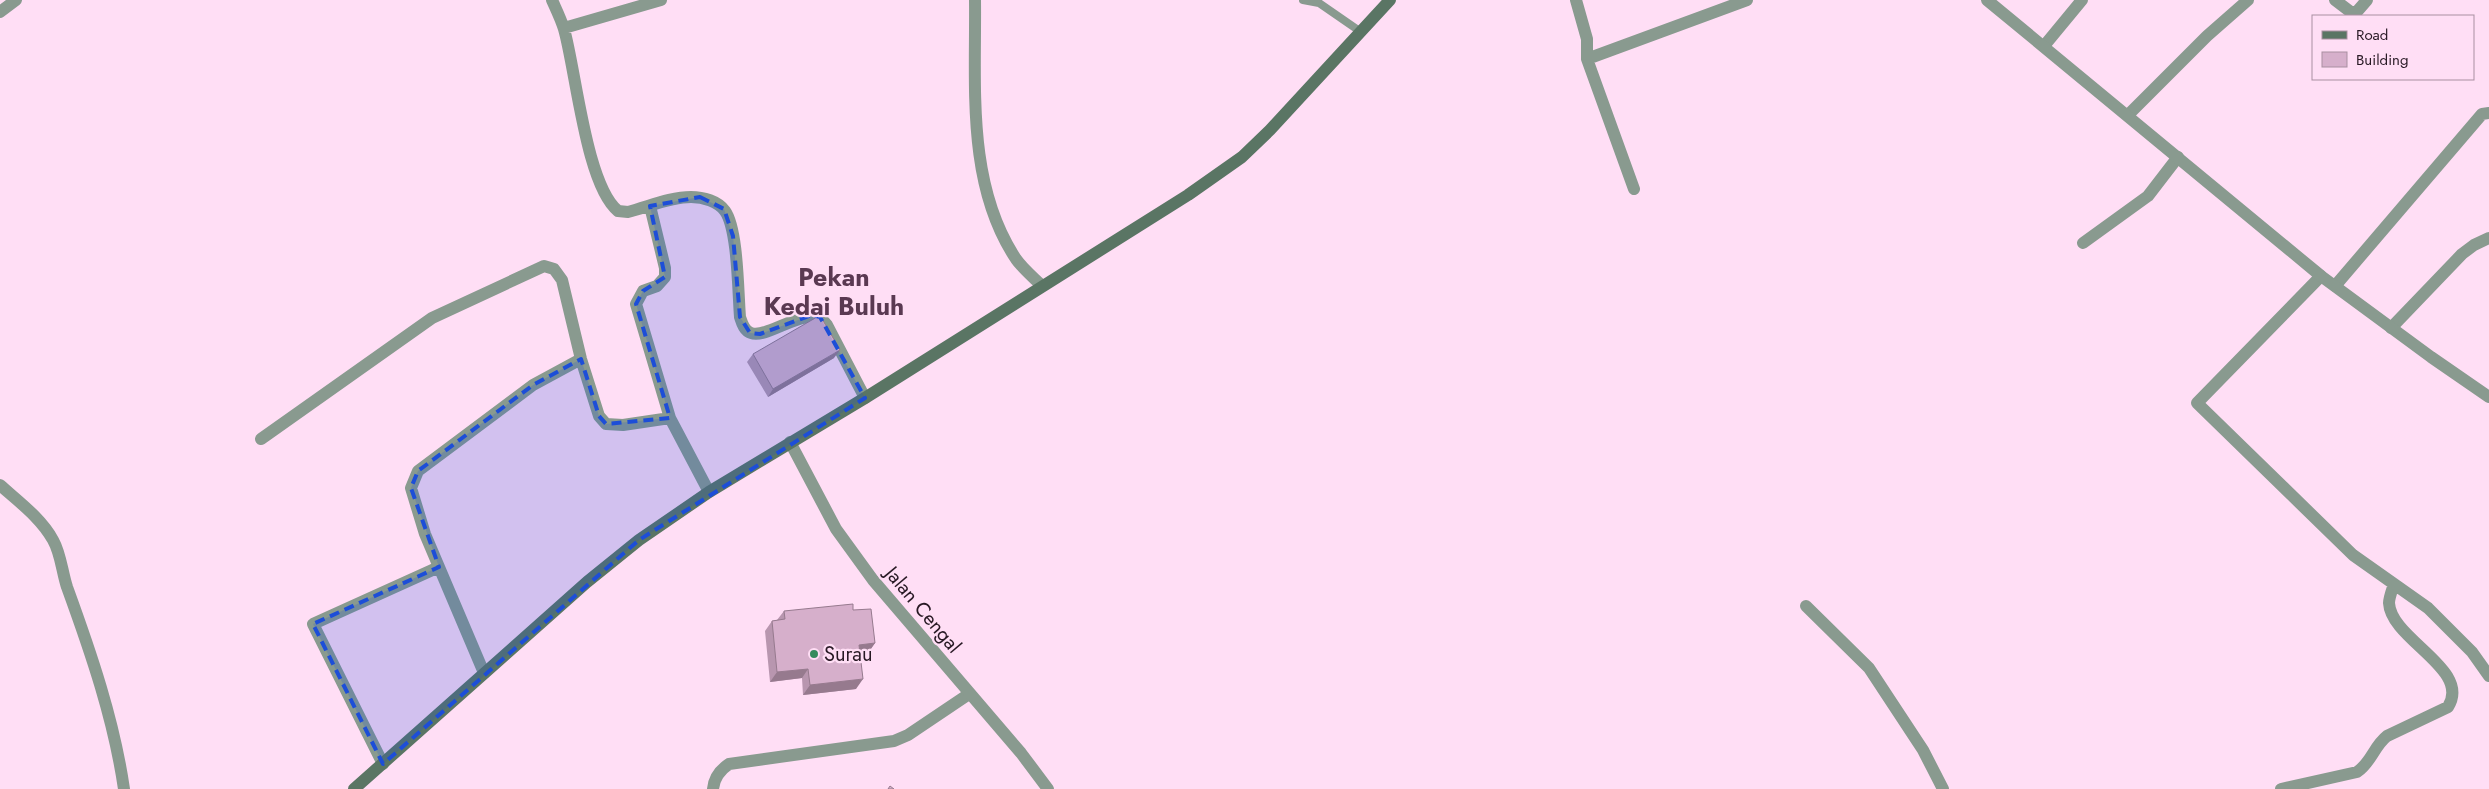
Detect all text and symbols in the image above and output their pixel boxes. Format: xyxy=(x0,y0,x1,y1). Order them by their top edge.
legend xyxy=(2312,15,2474,80)
text: Road xyxy=(2356,24,2388,46)
text: Building xyxy=(2356,49,2408,71)
district label: Pekan Kedai Buluh xyxy=(764,259,904,324)
street label: Jalan Cengal xyxy=(876,558,968,660)
place label: Surau xyxy=(824,640,872,669)
marker: Surau xyxy=(808,648,820,660)

